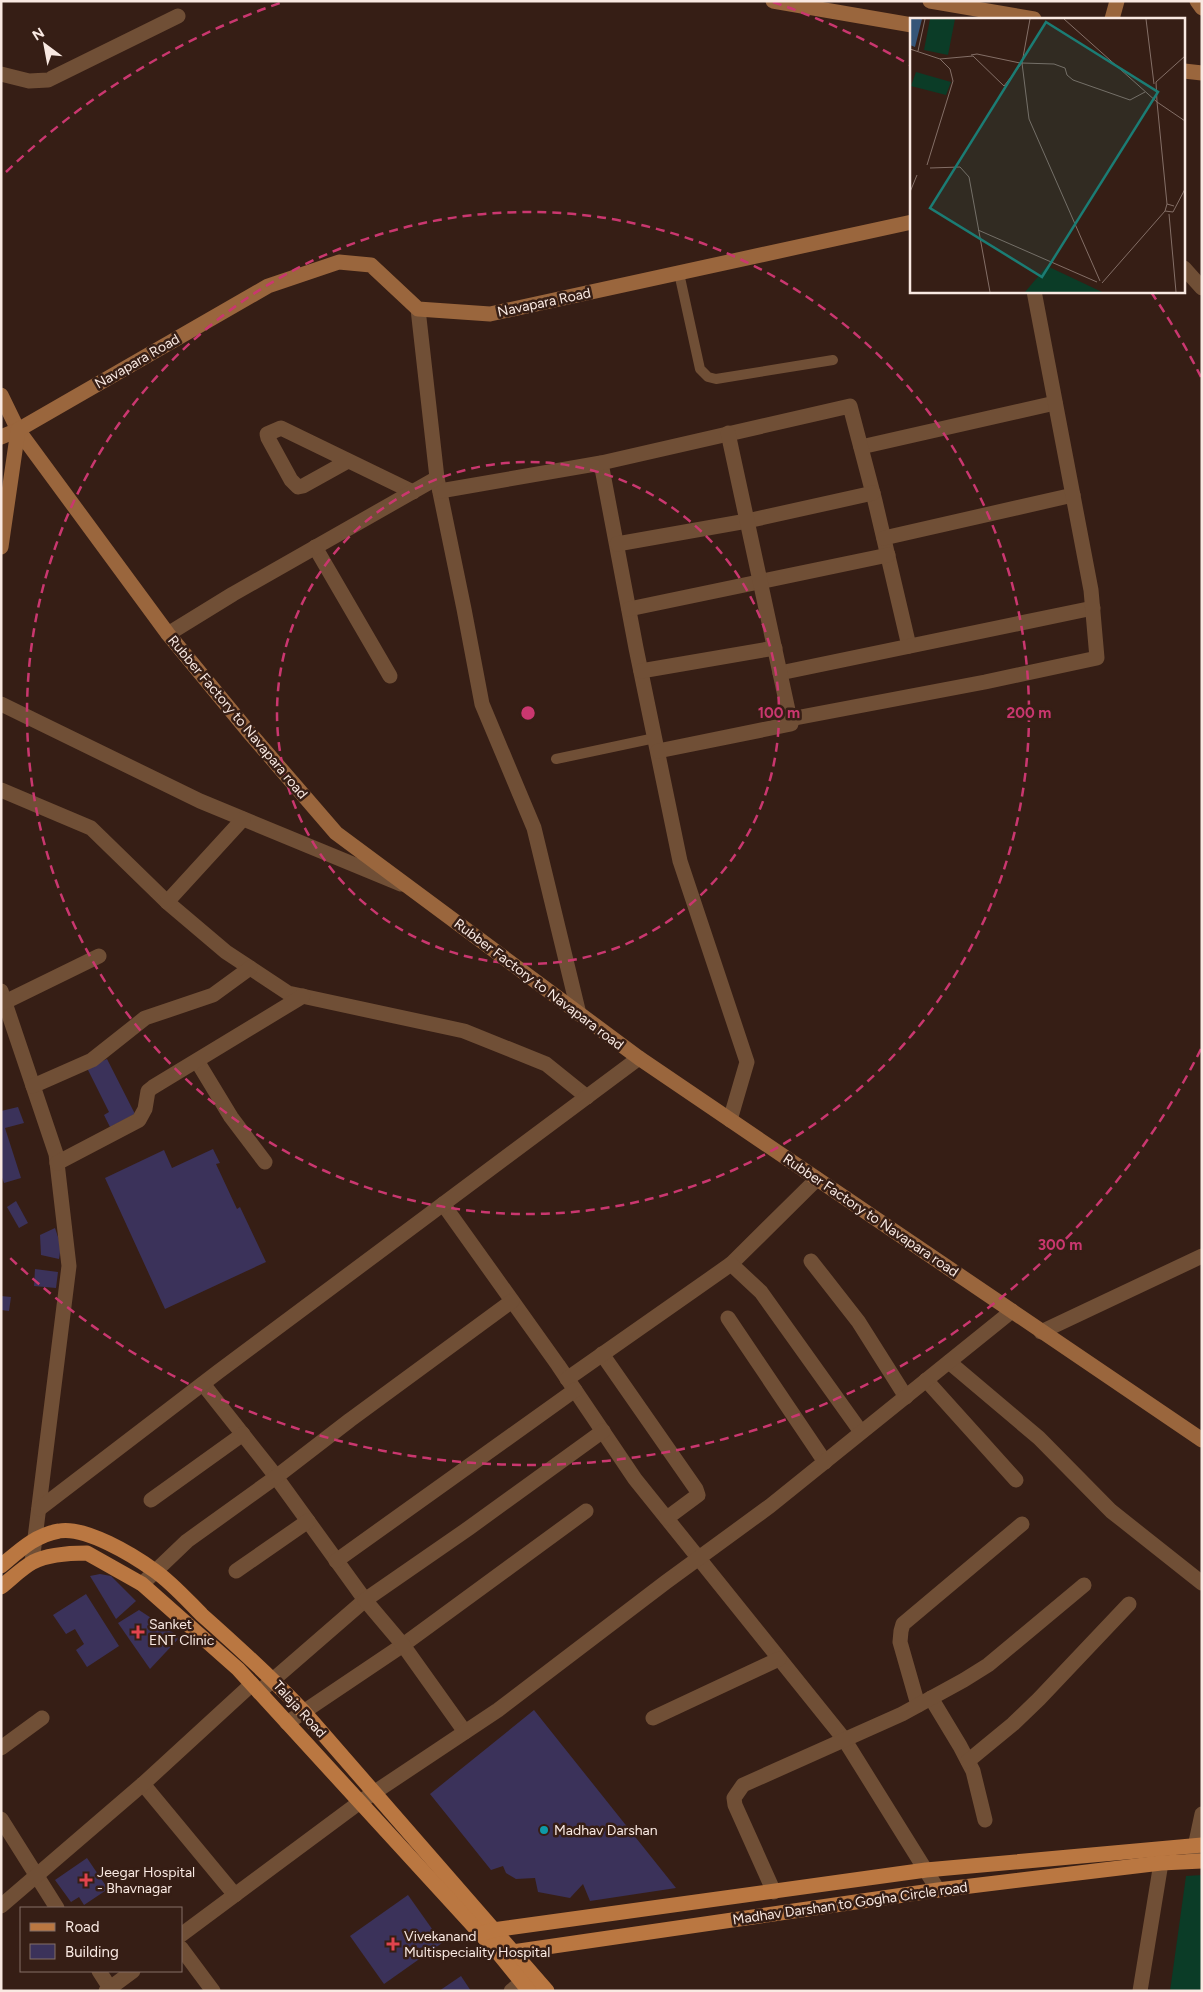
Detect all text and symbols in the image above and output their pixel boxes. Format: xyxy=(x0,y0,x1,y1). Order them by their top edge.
inset map xyxy=(910,18,1186,292)
north arrow xyxy=(20,20,70,70)
text: N xyxy=(29,24,47,44)
street label: Navapara Road xyxy=(496,284,592,321)
street label: Navapara Road xyxy=(92,330,183,393)
street label: Rubber Factory to Navapara road xyxy=(164,632,311,802)
centre of rings xyxy=(519,704,537,722)
text: 100 m xyxy=(758,704,800,722)
text: 200 m xyxy=(1007,704,1051,722)
street label: Rubber Factory to Navapara road xyxy=(451,915,627,1054)
street label: Rubber Factory to Navapara road xyxy=(780,1150,962,1281)
text: 300 m xyxy=(1038,1236,1082,1254)
place label: Sanket ENT Clinic xyxy=(149,1616,215,1649)
marker: Sanket ENT Clinic xyxy=(131,1625,145,1639)
street label: Talaja Road xyxy=(270,1677,330,1741)
place label: Madhav Darshan xyxy=(554,1822,658,1839)
marker: Madhav Darshan xyxy=(538,1824,550,1836)
place label: Jeegar Hospital - Bhavnagar xyxy=(97,1864,195,1897)
marker: Jeegar Hospital - Bhavnagar xyxy=(79,1873,93,1887)
street label: Madhav Darshan to Gogha Circle road xyxy=(731,1879,969,1928)
legend xyxy=(20,1907,182,1972)
text: Road xyxy=(65,1918,100,1936)
place label: Vivekanand Multispeciality Hospital xyxy=(404,1928,550,1961)
marker: Vivekanand Multispeciality Hospital xyxy=(386,1937,400,1951)
text: Building xyxy=(65,1943,119,1961)

